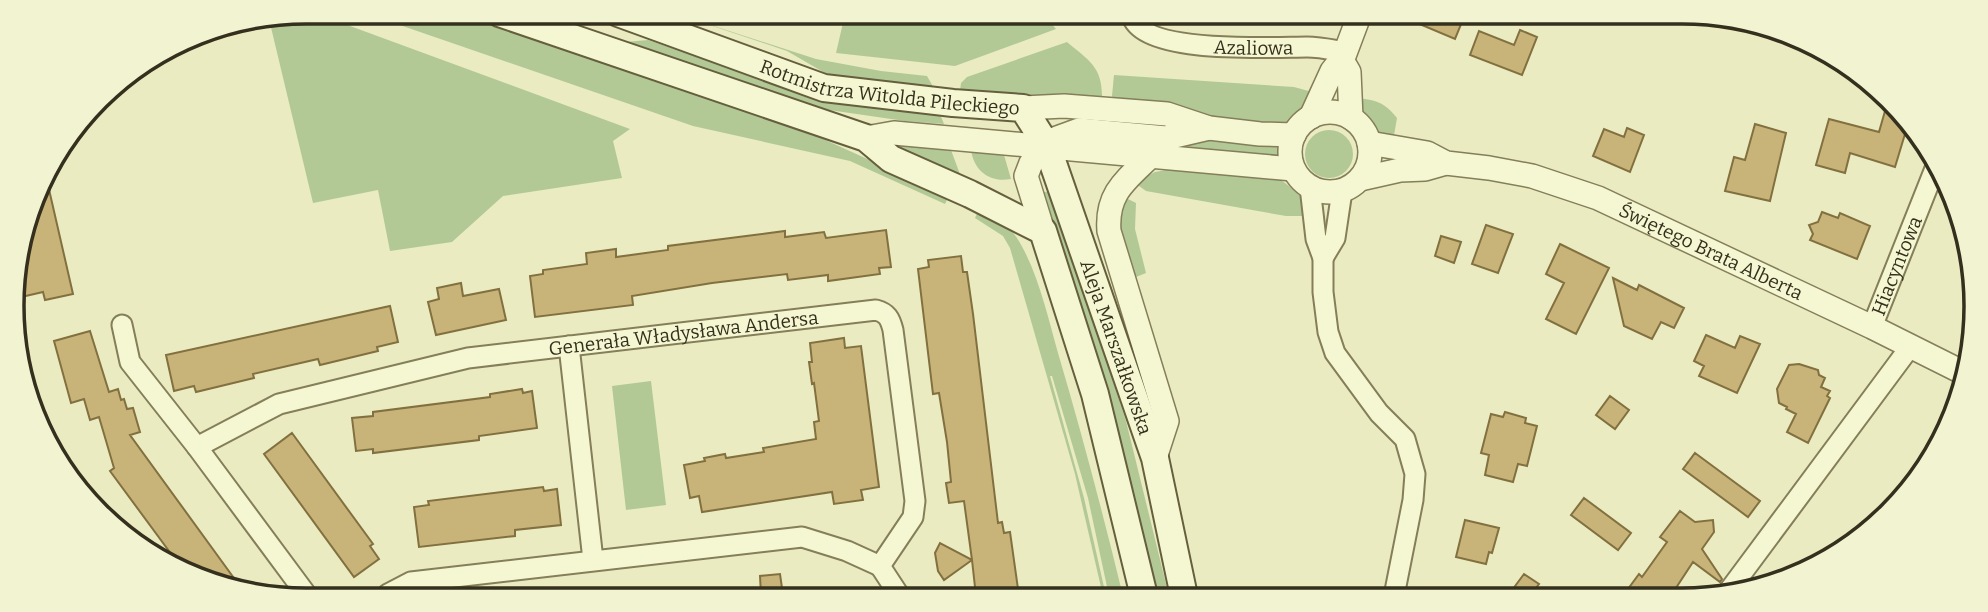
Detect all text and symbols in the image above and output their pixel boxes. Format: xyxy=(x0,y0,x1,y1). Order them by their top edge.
street label: Azaliowa xyxy=(1213,35,1294,59)
street label: Rotmistrza Witolda Pileckiego xyxy=(757,54,1021,119)
street label: Świętego Brata Alberta xyxy=(1615,198,1807,305)
street label: Hiacyntowa xyxy=(1866,212,1927,319)
street label: Aleja Marszałkowska xyxy=(1076,257,1158,438)
street label: Generała Władysława Andersa xyxy=(547,305,820,360)

